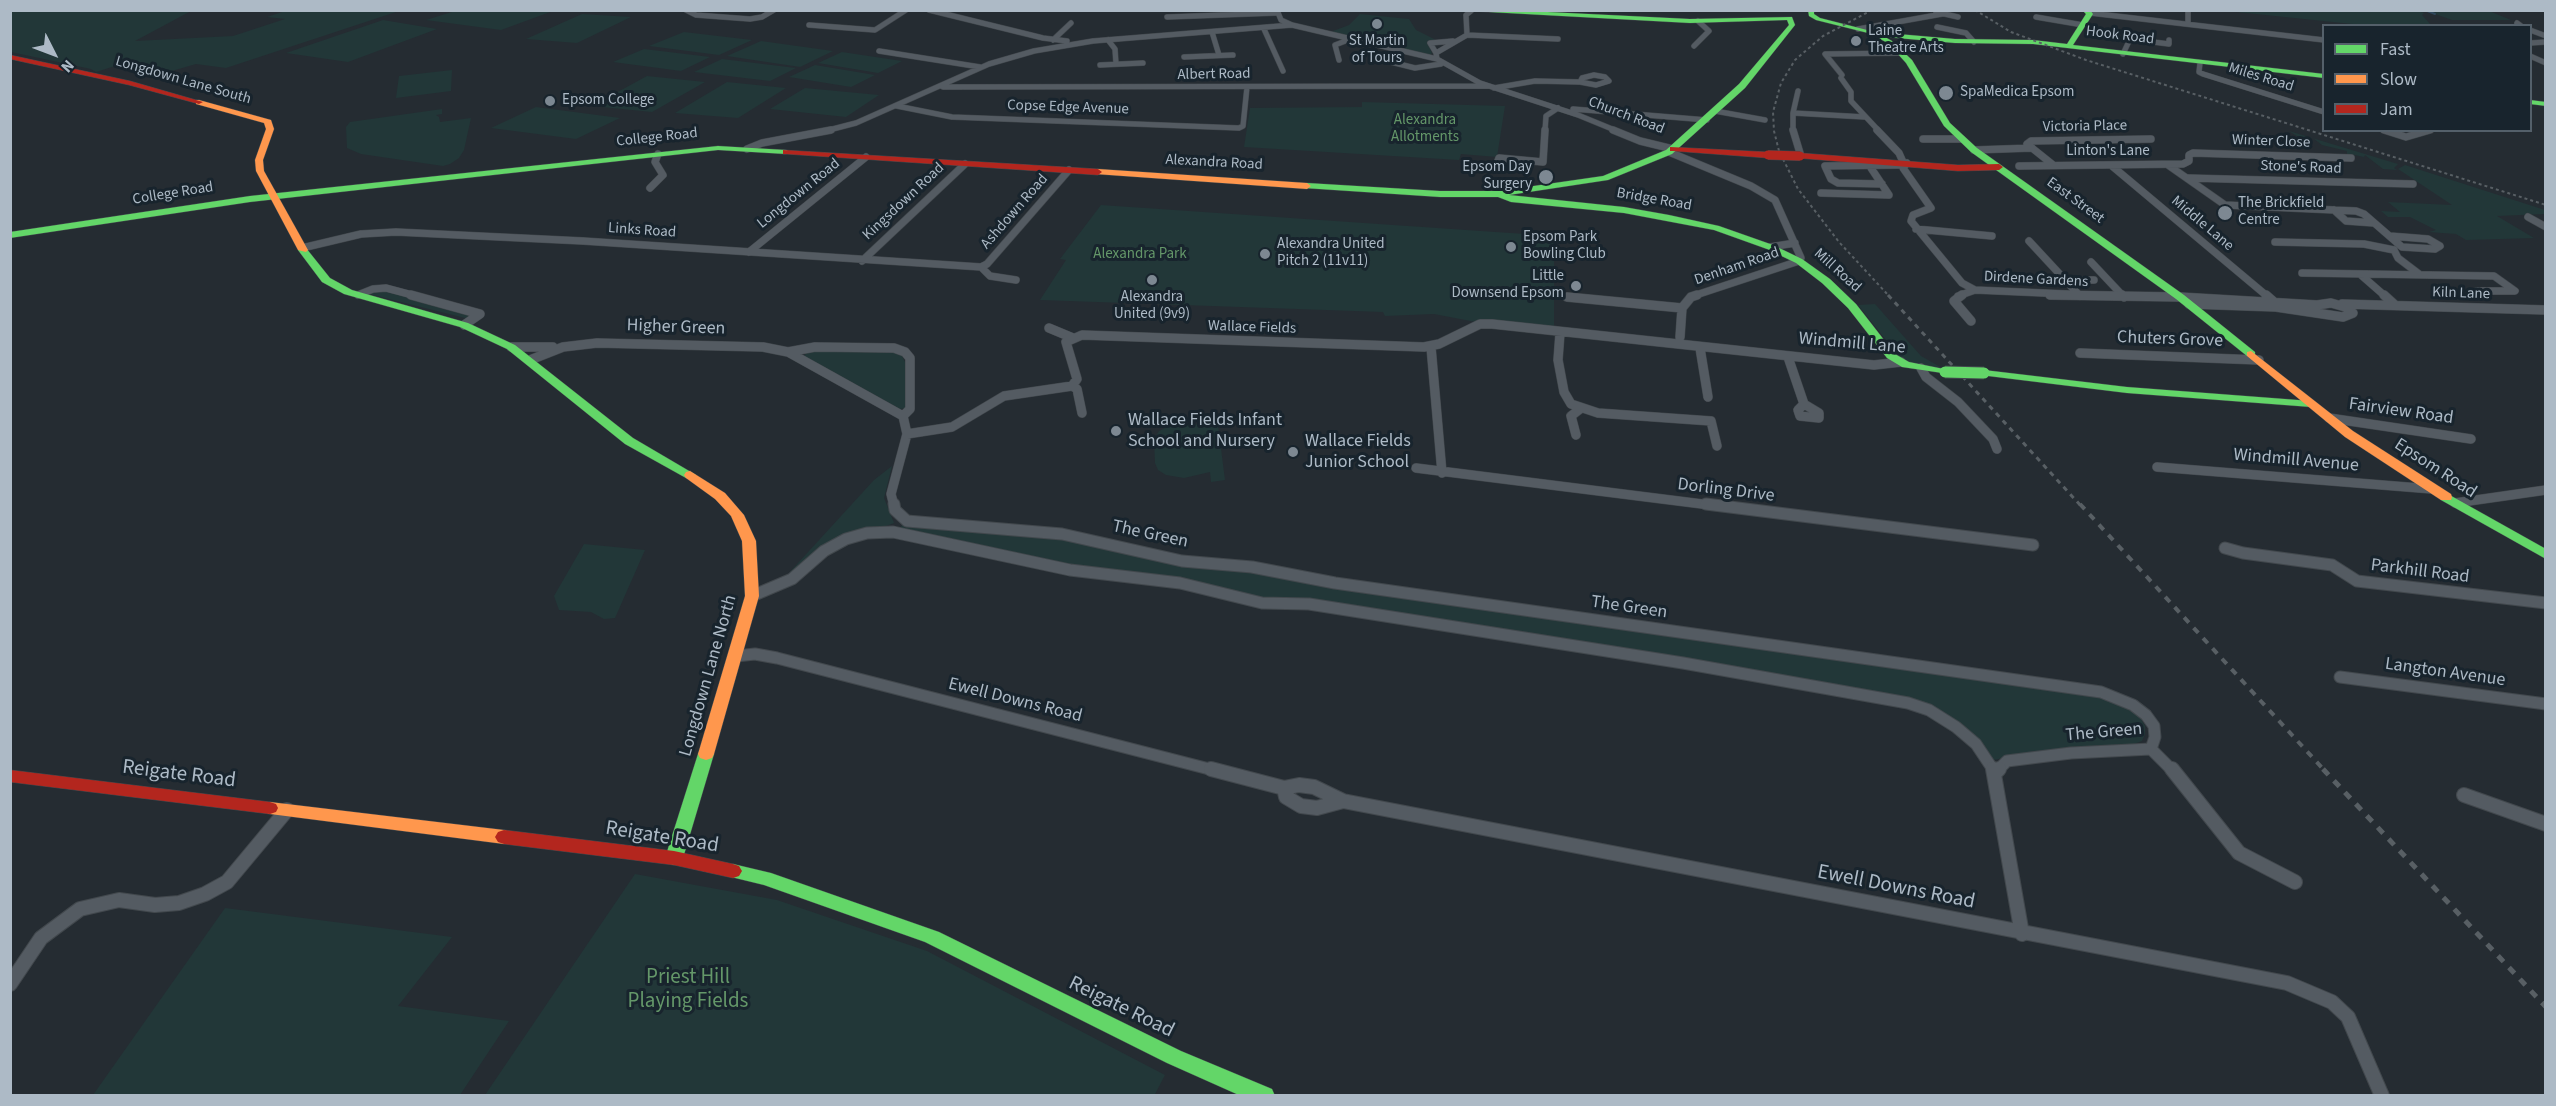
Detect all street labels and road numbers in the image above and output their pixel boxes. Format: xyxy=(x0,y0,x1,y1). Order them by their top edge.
street label: Hook Road xyxy=(2085,23,2155,49)
street label: Longdown Lane South xyxy=(113,53,253,109)
street label: Miles Road xyxy=(2226,60,2296,96)
street label: Albert Road xyxy=(1177,65,1251,85)
street label: Church Road xyxy=(1585,93,1667,139)
street label: Copse Edge Avenue xyxy=(1007,97,1129,119)
street label: Victoria Place xyxy=(2043,117,2127,137)
street label: College Road xyxy=(615,125,699,151)
street label: Winter Close xyxy=(2232,132,2310,152)
street label: Linton's Lane xyxy=(2066,143,2150,161)
street label: Alexandra Road xyxy=(1165,151,1263,175)
street label: Longdown Road xyxy=(754,155,844,233)
street label: Stone's Road xyxy=(2260,158,2342,178)
street label: Kingsdown Road xyxy=(859,160,949,244)
street label: Ashdown Road xyxy=(978,171,1052,253)
street label: East Street xyxy=(2043,174,2107,228)
street label: College Road xyxy=(131,179,215,209)
street label: Bridge Road xyxy=(1615,185,1693,215)
street label: Middle Lane xyxy=(2167,193,2237,255)
street label: Links Road xyxy=(607,220,677,242)
street label: Denham Road xyxy=(1692,244,1782,290)
street label: Mill Road xyxy=(1810,245,1864,297)
street label: Dirdene Gardens xyxy=(1983,268,2089,292)
street label: Kiln Lane xyxy=(2432,284,2490,304)
street label: Higher Green xyxy=(626,315,726,341)
street label: Wallace Fields xyxy=(1208,317,1296,339)
street label: Chuters Grove xyxy=(2117,327,2223,353)
street label: Windmill Lane xyxy=(1798,329,1906,359)
street label: Fairview Road xyxy=(2347,394,2455,430)
street label: Epsom Road xyxy=(2390,434,2480,504)
street label: Windmill Avenue xyxy=(2232,445,2360,477)
street label: Dorling Drive xyxy=(1676,474,1776,508)
street label: The Green xyxy=(1110,516,1190,554)
street label: Parkhill Road xyxy=(2369,555,2471,589)
street label: The Green xyxy=(1589,592,1669,624)
street label: Longdown Lane North xyxy=(676,593,742,759)
street label: Langton Avenue xyxy=(2383,654,2507,692)
street label: Ewell Downs Road xyxy=(946,674,1084,728)
street label: The Green xyxy=(2065,719,2143,747)
street label: Reigate Road xyxy=(121,756,237,794)
street label: Reigate Road xyxy=(604,817,720,859)
street label: Ewell Downs Road xyxy=(1815,860,1977,916)
street label: Reigate Road xyxy=(1064,972,1178,1044)

